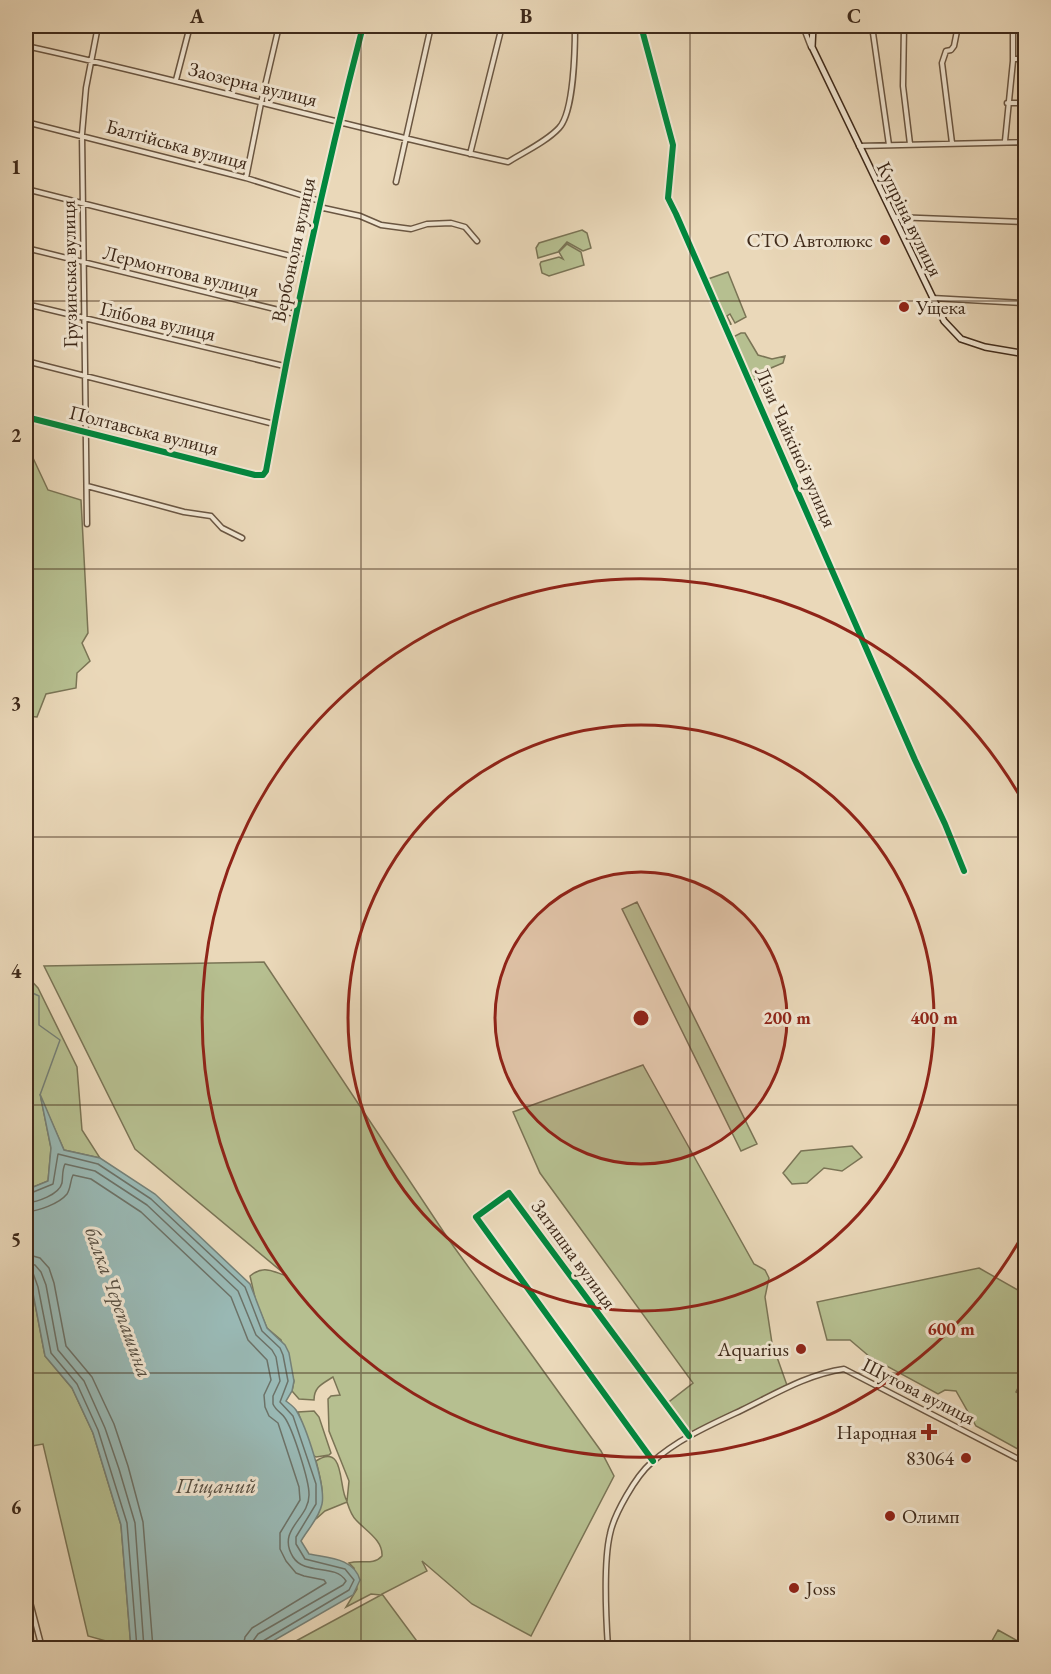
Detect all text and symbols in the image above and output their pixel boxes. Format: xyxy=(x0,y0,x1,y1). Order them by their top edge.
text: A xyxy=(189,3,205,29)
text: B xyxy=(520,3,532,29)
text: C xyxy=(847,3,861,29)
street label: Заозерна вулиця xyxy=(186,55,320,113)
street label: Балтійська вулиця xyxy=(103,113,251,175)
text: 1 xyxy=(11,154,21,180)
street label: Купріна вулиця xyxy=(871,157,949,281)
street label: Вербоноля вулиця xyxy=(265,175,321,325)
street label: Грузинська вулиця xyxy=(55,200,83,348)
place label: СТО Автолюкс xyxy=(747,227,873,253)
marker: СТО Автолюкс xyxy=(878,233,892,247)
street label: Лермонтова вулиця xyxy=(101,239,262,303)
place label: Ущека xyxy=(915,294,966,320)
street label: Глібова вулиця xyxy=(98,295,218,347)
marker: Ущека xyxy=(897,300,911,314)
street label: Лізи Чайкіної вулиця xyxy=(749,363,843,531)
street label: Полтавська вулиця xyxy=(67,399,221,461)
text: 2 xyxy=(11,422,22,448)
text: 3 xyxy=(11,690,21,716)
text: 4 xyxy=(11,958,22,984)
text: 200 m xyxy=(763,1006,811,1029)
text: 400 m xyxy=(910,1006,958,1029)
centre of rings xyxy=(631,1008,651,1028)
street label: Затишна вулиця xyxy=(526,1194,622,1314)
water label: балка Черепашина xyxy=(79,1223,159,1381)
text: 5 xyxy=(11,1226,21,1252)
text: 600 m xyxy=(927,1317,975,1340)
place label: Aquarius xyxy=(717,1336,789,1362)
marker: Aquarius xyxy=(794,1342,808,1356)
street label: Шутова вулиця xyxy=(858,1351,980,1431)
place label: Народная xyxy=(837,1419,917,1445)
marker: Народная xyxy=(922,1425,936,1439)
place label: 83064 xyxy=(906,1445,954,1471)
marker: 83064 xyxy=(959,1451,973,1465)
water label: Піщаний xyxy=(175,1472,256,1499)
text: 6 xyxy=(11,1494,22,1520)
place label: Олимп xyxy=(902,1503,960,1529)
marker: Олимп xyxy=(883,1509,897,1523)
place label: Joss xyxy=(804,1575,836,1601)
marker: Joss xyxy=(787,1581,801,1595)

